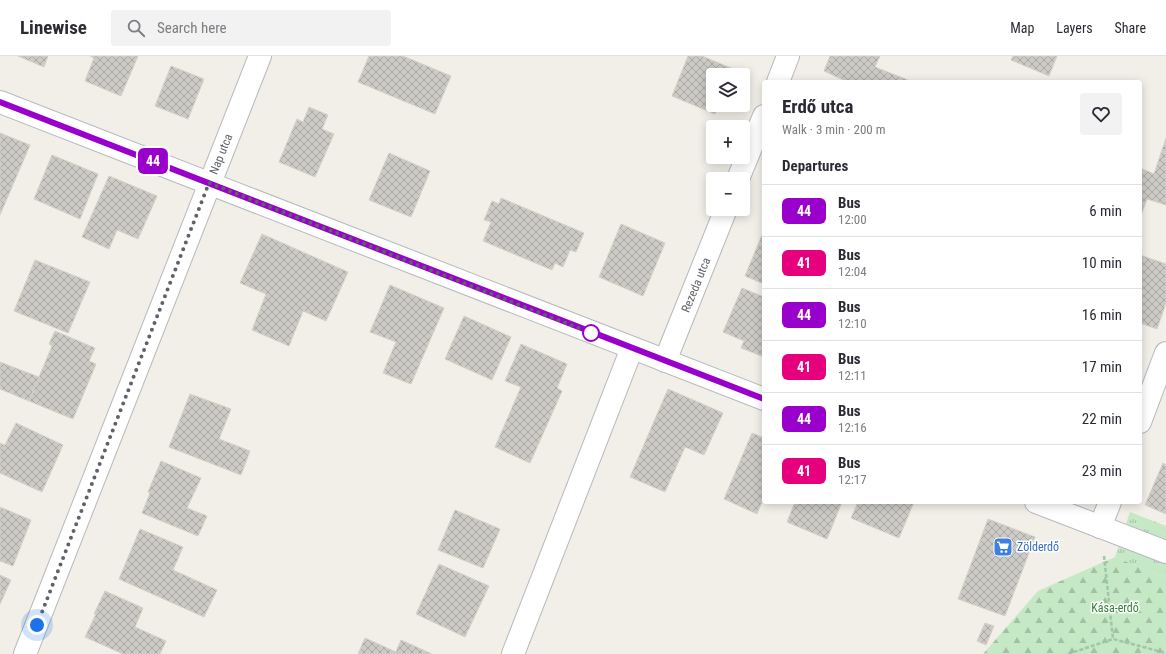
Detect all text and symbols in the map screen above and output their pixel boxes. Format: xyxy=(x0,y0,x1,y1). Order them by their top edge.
search box xyxy=(111,10,391,46)
text: Linewise xyxy=(20,16,87,39)
icon: search xyxy=(125,17,147,39)
text: Search here xyxy=(157,19,227,37)
text: Map xyxy=(1010,20,1034,36)
text: Layers xyxy=(1056,20,1093,36)
text: Share xyxy=(1115,20,1146,36)
map controls xyxy=(706,68,750,216)
button: layers xyxy=(706,68,750,112)
button: heart xyxy=(1080,93,1122,135)
text: Erdő utca xyxy=(782,95,854,118)
button: + xyxy=(706,120,750,164)
text: Walk · 3 min · 200 m xyxy=(782,122,886,137)
street label: Nap utca xyxy=(207,131,236,176)
line badge: 44 xyxy=(135,148,171,174)
text: 44 xyxy=(146,153,160,169)
text: Departures xyxy=(782,157,848,175)
button: − xyxy=(706,172,750,216)
text: Bus xyxy=(838,194,861,212)
text: 6 min xyxy=(1089,202,1122,220)
text: 44 xyxy=(797,203,811,219)
text: 12:00 xyxy=(838,212,867,227)
text: Bus xyxy=(838,246,861,264)
text: 10 min xyxy=(1082,254,1122,272)
street label: Rezeda utca xyxy=(679,255,713,314)
text: 41 xyxy=(797,255,811,271)
text: 12:04 xyxy=(838,264,867,279)
text: Bus xyxy=(838,298,861,316)
text: 16 min xyxy=(1082,306,1122,324)
text: 44 xyxy=(797,307,811,323)
text: 12:10 xyxy=(838,316,867,331)
unlabelled marker xyxy=(582,324,600,342)
text: Bus xyxy=(838,350,861,368)
text: 17 min xyxy=(1082,358,1122,376)
text: 41 xyxy=(797,359,811,375)
text: 12:11 xyxy=(838,368,867,383)
text: Bus xyxy=(838,402,861,420)
text: 22 min xyxy=(1082,410,1122,428)
text: 44 xyxy=(797,411,811,427)
text: 12:16 xyxy=(838,420,867,435)
text: Bus xyxy=(838,454,861,472)
text: 23 min xyxy=(1082,462,1122,480)
text: 41 xyxy=(797,463,811,479)
text: 12:17 xyxy=(838,472,867,487)
supermarket icon: Zölderdő xyxy=(992,536,1014,558)
place label: Zölderdő xyxy=(1017,540,1059,554)
park label: Kása-erdő xyxy=(1091,601,1139,615)
your location xyxy=(27,615,47,635)

